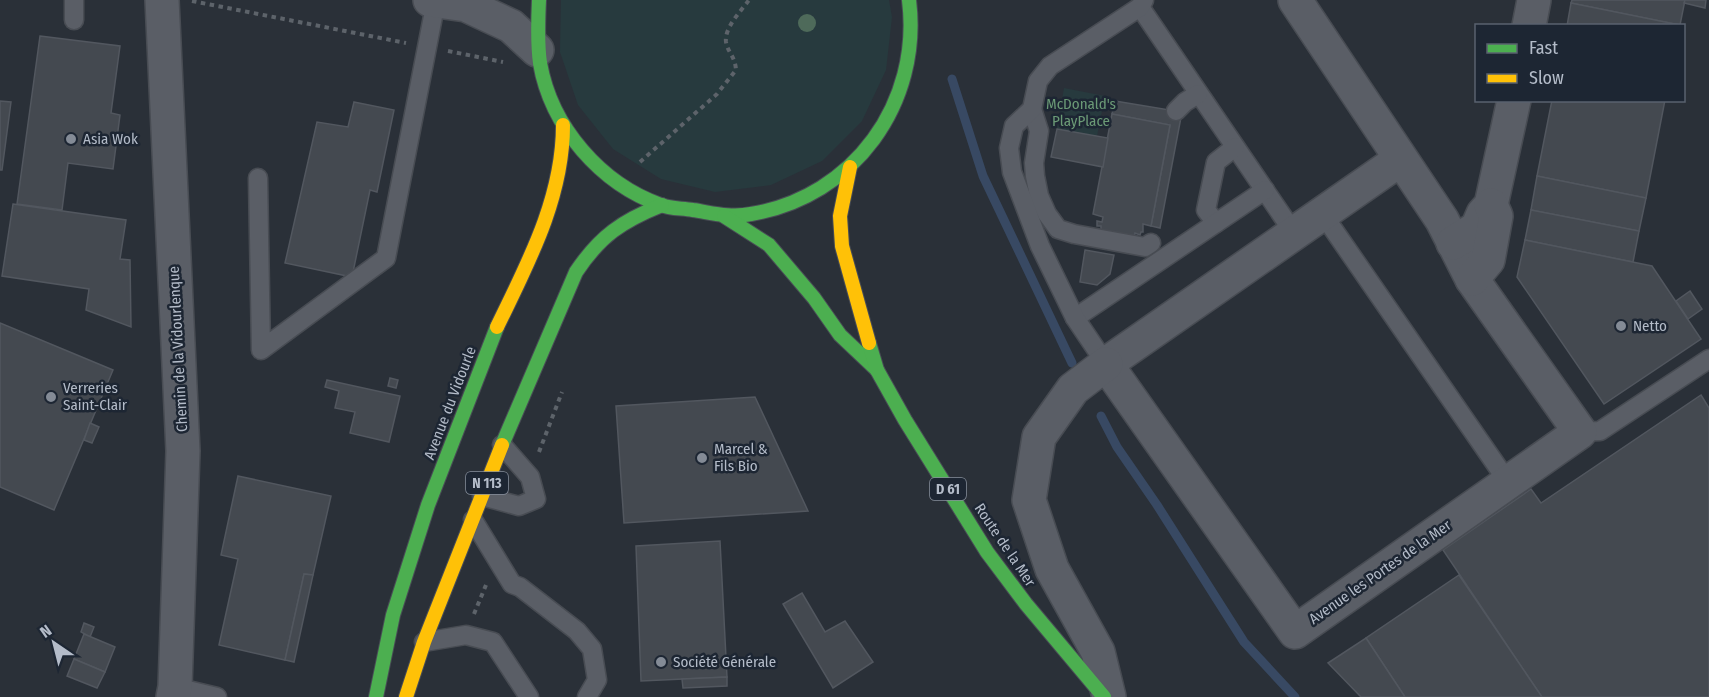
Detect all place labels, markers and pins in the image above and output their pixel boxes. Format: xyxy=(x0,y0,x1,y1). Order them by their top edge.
place label: Asia Wok xyxy=(83,130,138,148)
marker: Asia Wok xyxy=(64,132,78,146)
place label: Netto xyxy=(1633,317,1667,335)
marker: Netto xyxy=(1614,319,1628,333)
place label: Verreries Saint-Clair xyxy=(63,379,128,414)
marker: Verreries Saint-Clair xyxy=(44,390,58,404)
place label: Marcel & Fils Bio xyxy=(714,440,768,475)
marker: Marcel & Fils Bio xyxy=(695,451,709,465)
place label: Société Générale xyxy=(673,653,776,671)
marker: Société Générale xyxy=(654,655,668,669)

